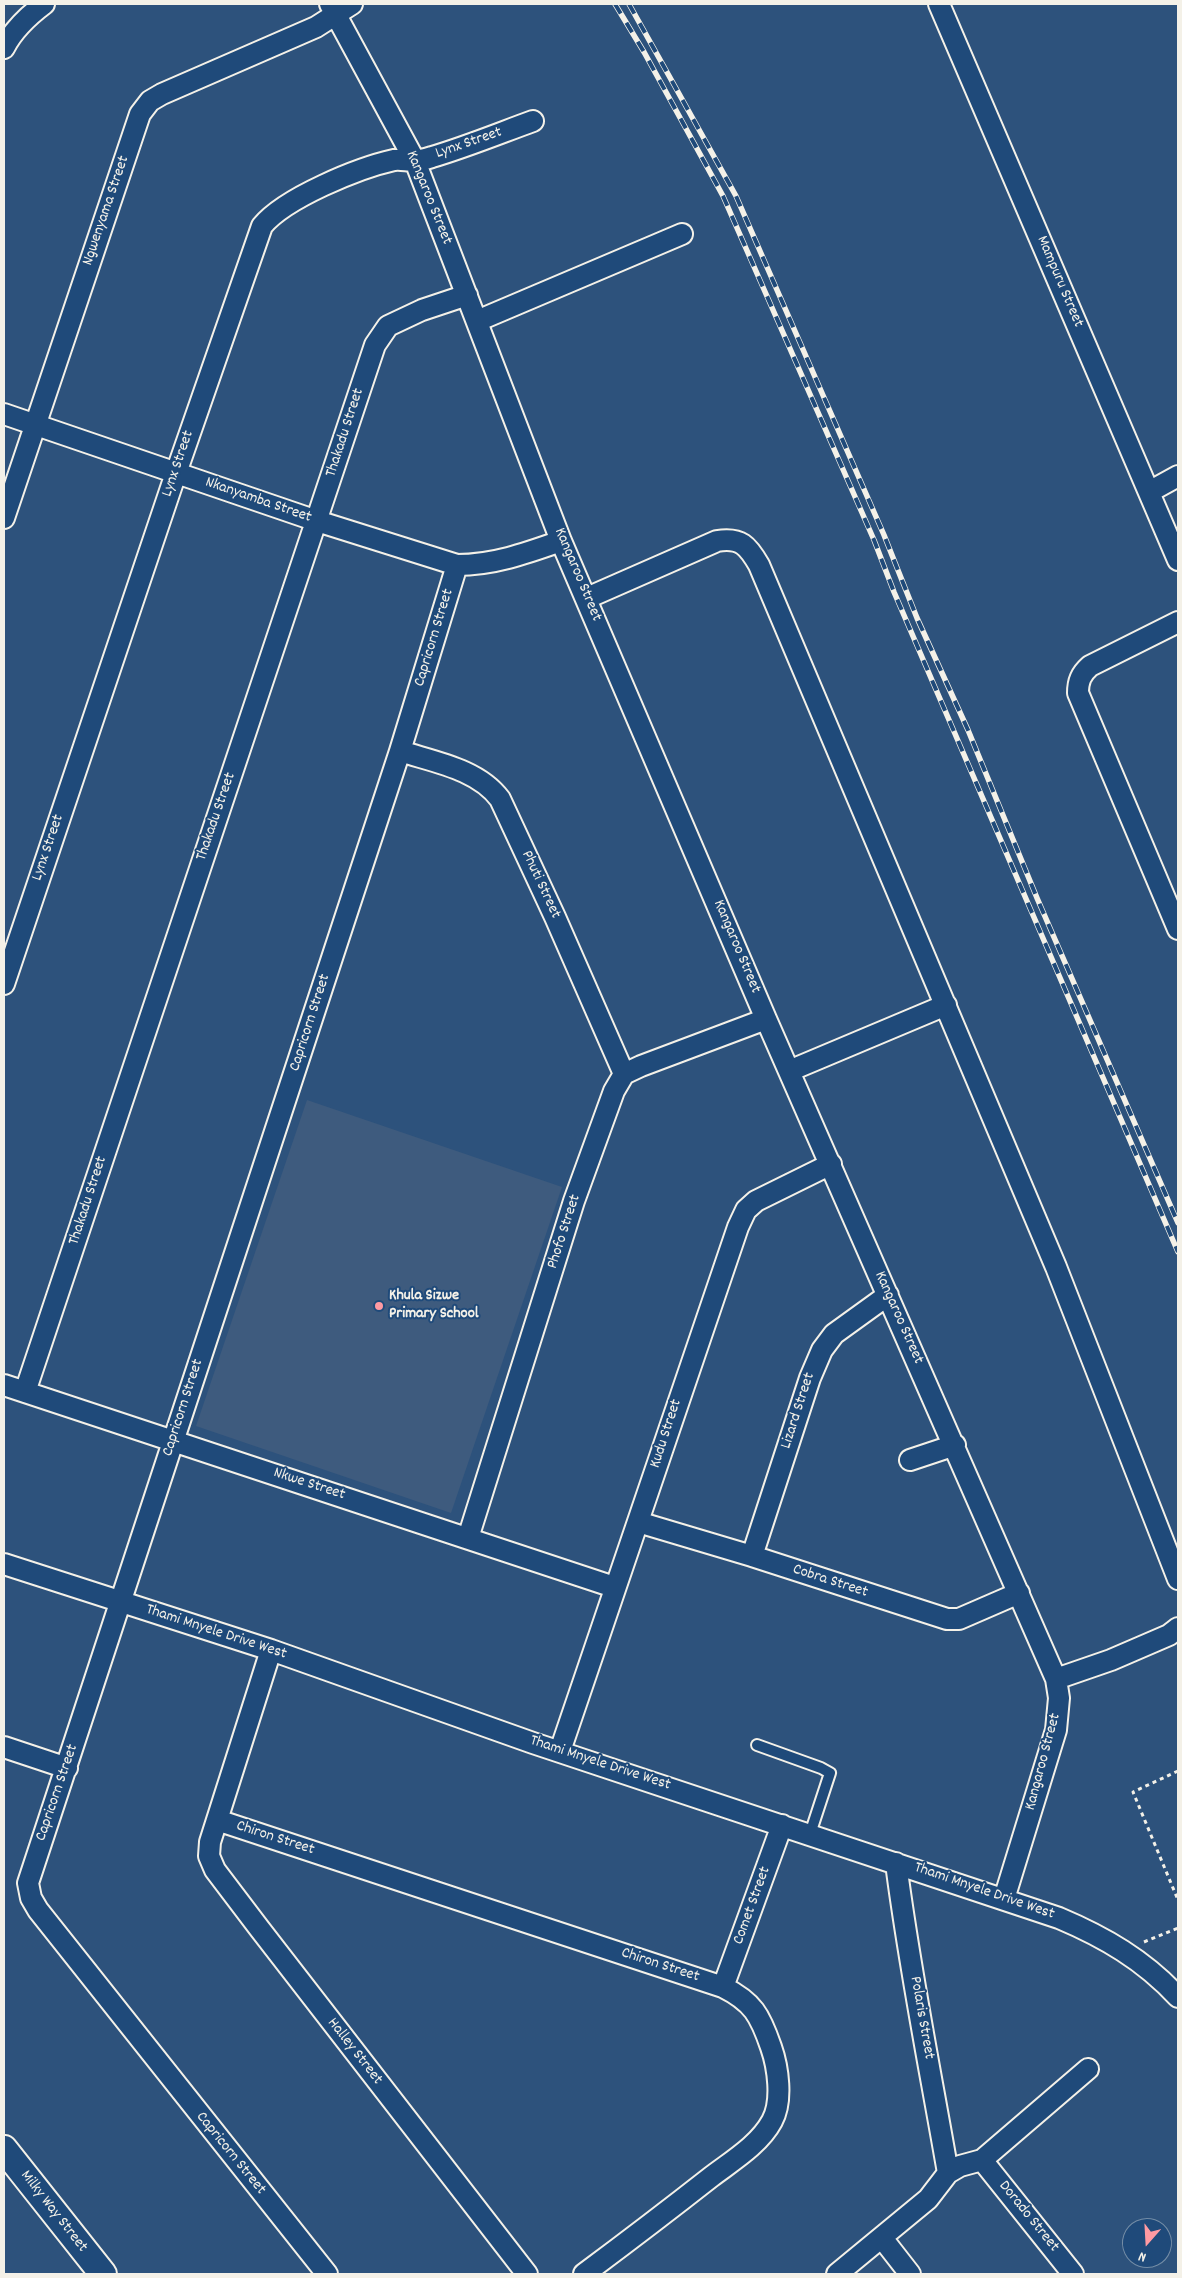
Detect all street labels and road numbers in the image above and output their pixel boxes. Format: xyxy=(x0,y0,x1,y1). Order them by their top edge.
street label: Lynx Street xyxy=(433,124,505,164)
street label: Kangaroo Street xyxy=(400,148,456,248)
street label: Ngwenyama Street xyxy=(79,154,135,268)
street label: Mampuru Street xyxy=(1031,233,1087,331)
street label: Thakadu Street xyxy=(323,386,369,480)
street label: Lynx Street xyxy=(159,428,199,500)
street label: Nkanyamba Street xyxy=(202,474,314,528)
street label: Kangaroo Street xyxy=(549,525,605,625)
street label: Capricorn Street xyxy=(411,587,459,689)
street label: Thakadu Street xyxy=(193,770,241,864)
street label: Lynx Street xyxy=(29,812,69,884)
street label: Phuti Street xyxy=(516,848,564,922)
street label: Kangaroo Street xyxy=(708,897,764,997)
street label: Capricorn Street xyxy=(286,972,336,1074)
street label: Thakadu Street xyxy=(66,1154,112,1248)
street label: Phofo Street xyxy=(544,1192,586,1272)
street label: Kangaroo Street xyxy=(869,1269,927,1367)
street label: Capricorn Street xyxy=(159,1357,209,1459)
street label: Lizard Street xyxy=(778,1370,820,1452)
street label: Kudu Street xyxy=(647,1397,687,1471)
street label: Nkwe Street xyxy=(271,1464,347,1506)
street label: Cobra Street xyxy=(790,1561,870,1603)
street label: Thami Mnyele Drive West xyxy=(143,1601,289,1665)
street label: Kangaroo Street xyxy=(1022,1711,1066,1813)
street label: Thami Mnyele Drive West xyxy=(527,1732,673,1796)
street label: Capricorn Street xyxy=(32,1742,84,1844)
street label: Chiron Street xyxy=(233,1817,317,1861)
street label: Thami Mnyele Drive West xyxy=(911,1859,1057,1925)
street label: Comet Street xyxy=(730,1864,776,1948)
street label: Chiron Street xyxy=(618,1944,702,1988)
street label: Polaris Street xyxy=(904,1975,938,2061)
street label: Halley Street xyxy=(322,2015,386,2089)
street label: Capricorn Street xyxy=(191,2109,269,2199)
street label: Milky Way Street xyxy=(15,2167,91,2257)
street label: Dorado Street xyxy=(993,2178,1063,2256)

